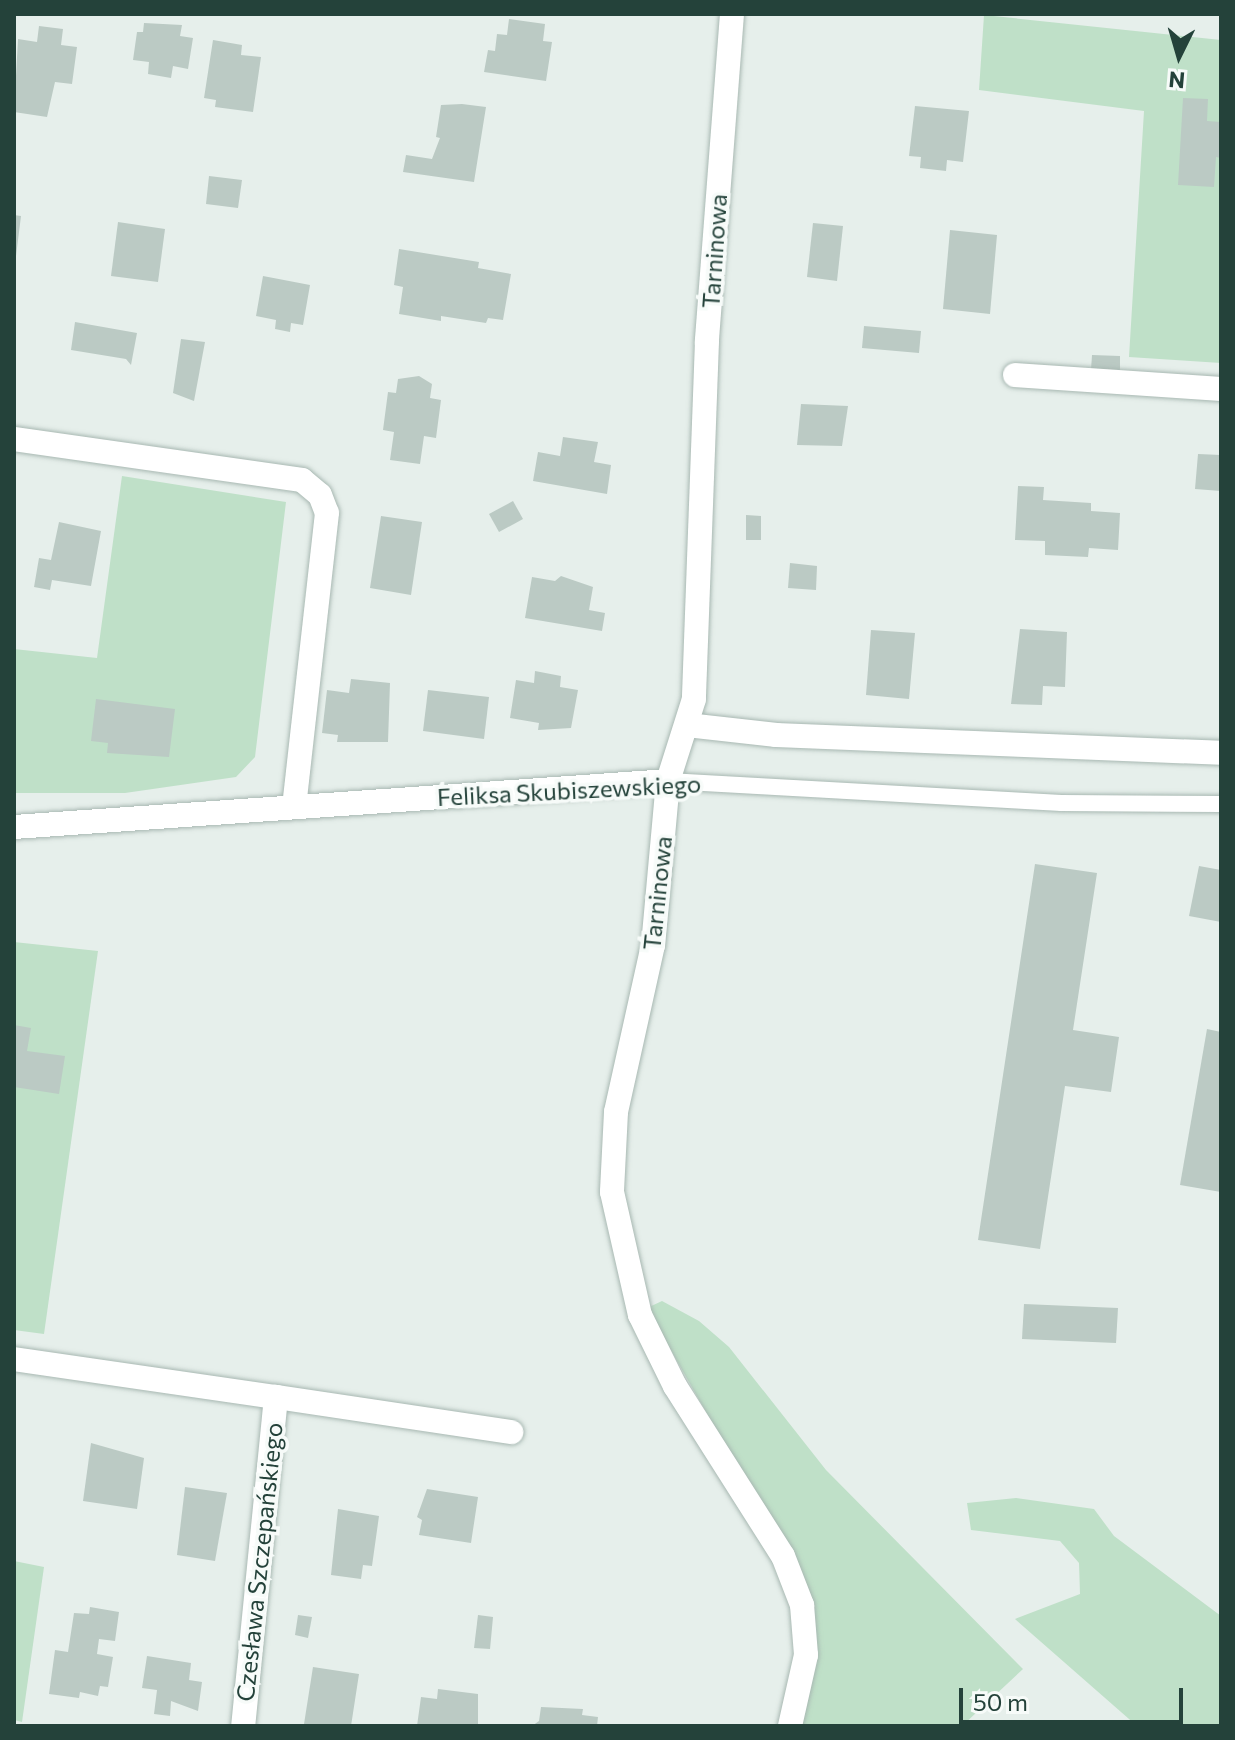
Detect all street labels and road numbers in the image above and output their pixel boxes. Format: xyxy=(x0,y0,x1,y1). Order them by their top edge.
street label: Tarninowa xyxy=(696,193,732,309)
street label: Feliksa Skubiszewskiego xyxy=(436,769,702,811)
street label: Tarninowa xyxy=(637,835,677,951)
street label: Czesława Szczepańskiego xyxy=(230,1421,288,1703)

